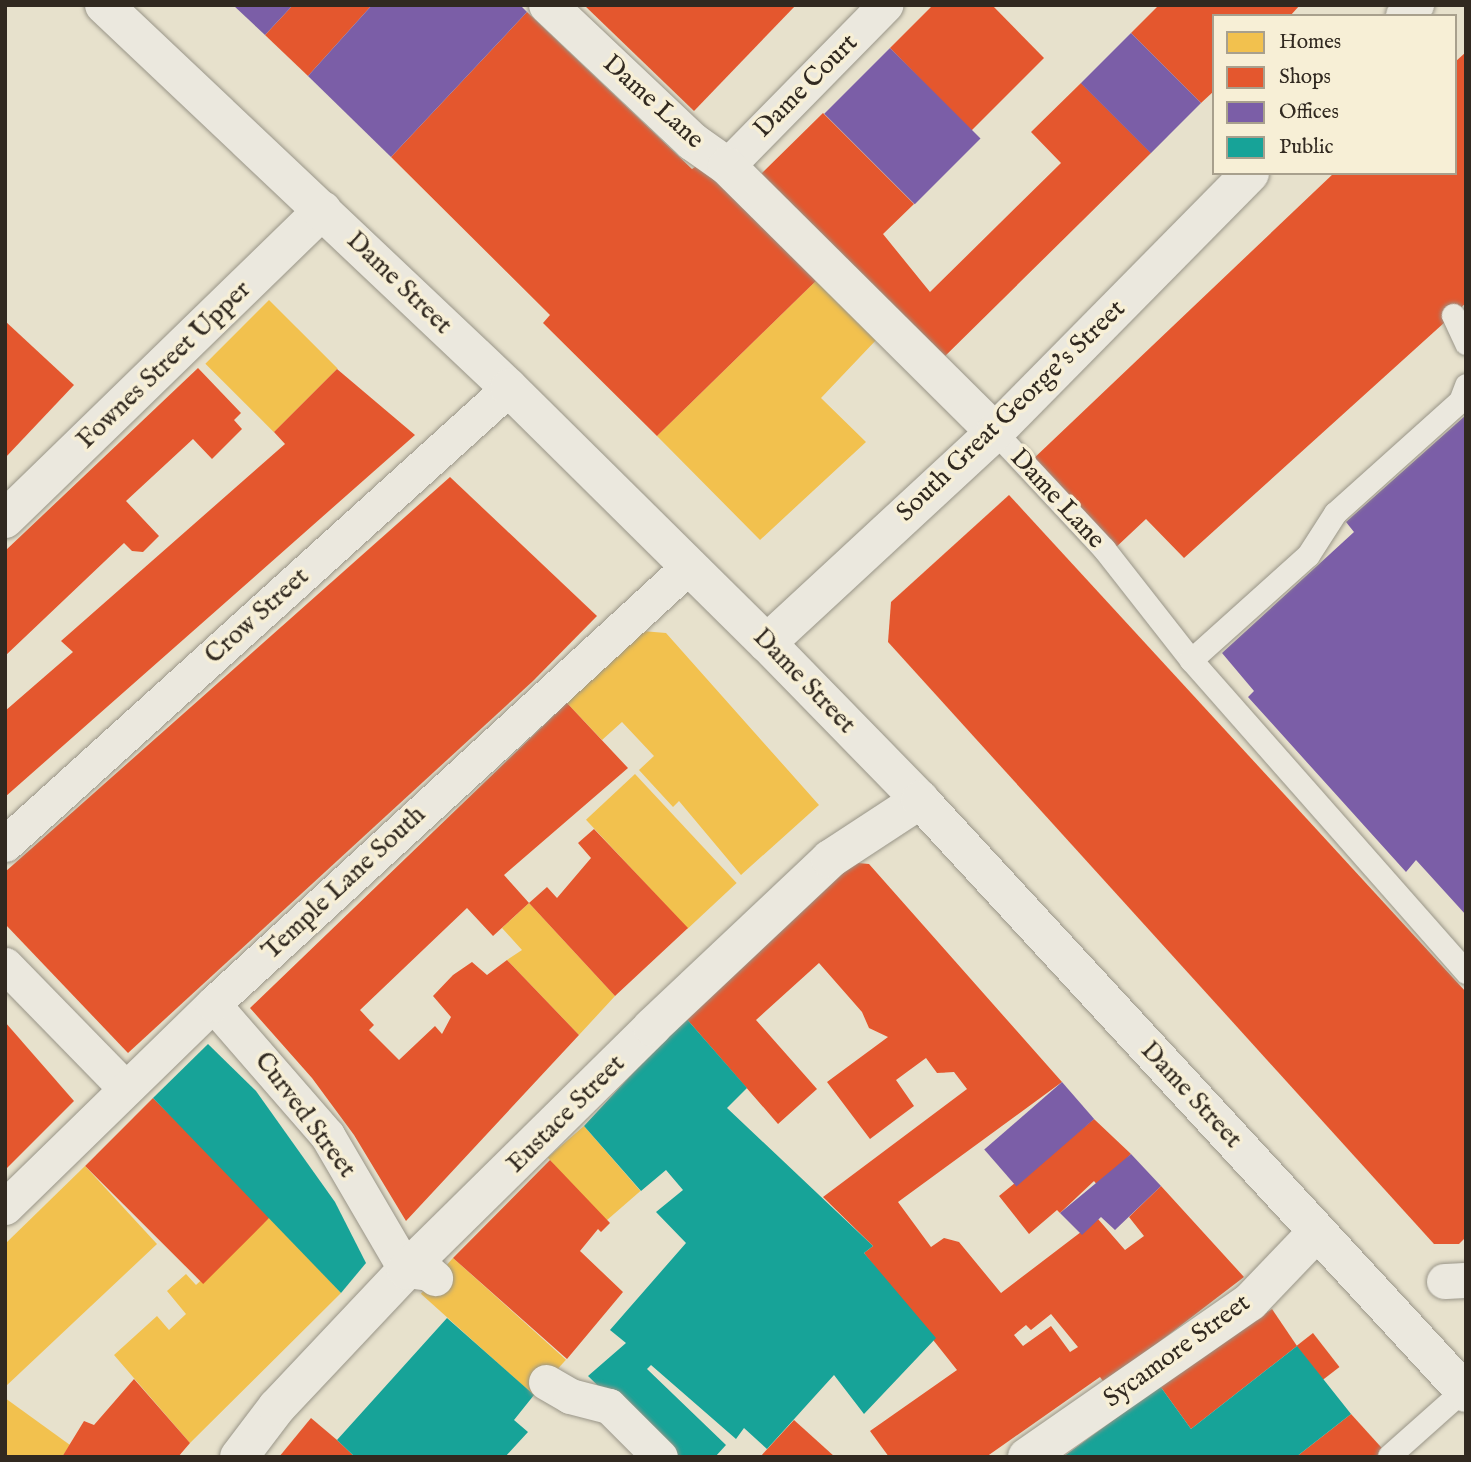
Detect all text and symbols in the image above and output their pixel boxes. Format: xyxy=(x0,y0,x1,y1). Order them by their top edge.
legend xyxy=(1212,14,1457,175)
street label: Dame Court xyxy=(748,28,864,144)
text: Homes xyxy=(1279,29,1341,56)
street label: Dame Lane xyxy=(596,49,710,155)
text: Shops xyxy=(1279,64,1331,91)
text: Offices xyxy=(1279,99,1339,126)
text: Public xyxy=(1279,134,1333,161)
street label: Dame Street xyxy=(340,225,458,341)
street label: Fownes Street Upper xyxy=(71,274,257,456)
street label: South Great George's Street xyxy=(890,294,1132,528)
street label: Dame Lane xyxy=(1003,443,1111,555)
street label: Crow Street xyxy=(199,561,315,671)
street label: Dame Street xyxy=(746,622,862,740)
street label: Temple Lane South xyxy=(256,799,432,967)
street label: Dame Street xyxy=(1134,1035,1248,1155)
street label: Curved Street xyxy=(248,1046,362,1184)
street label: Eustace Street xyxy=(500,1048,632,1180)
street label: Sycamore Street xyxy=(1098,1287,1256,1415)

